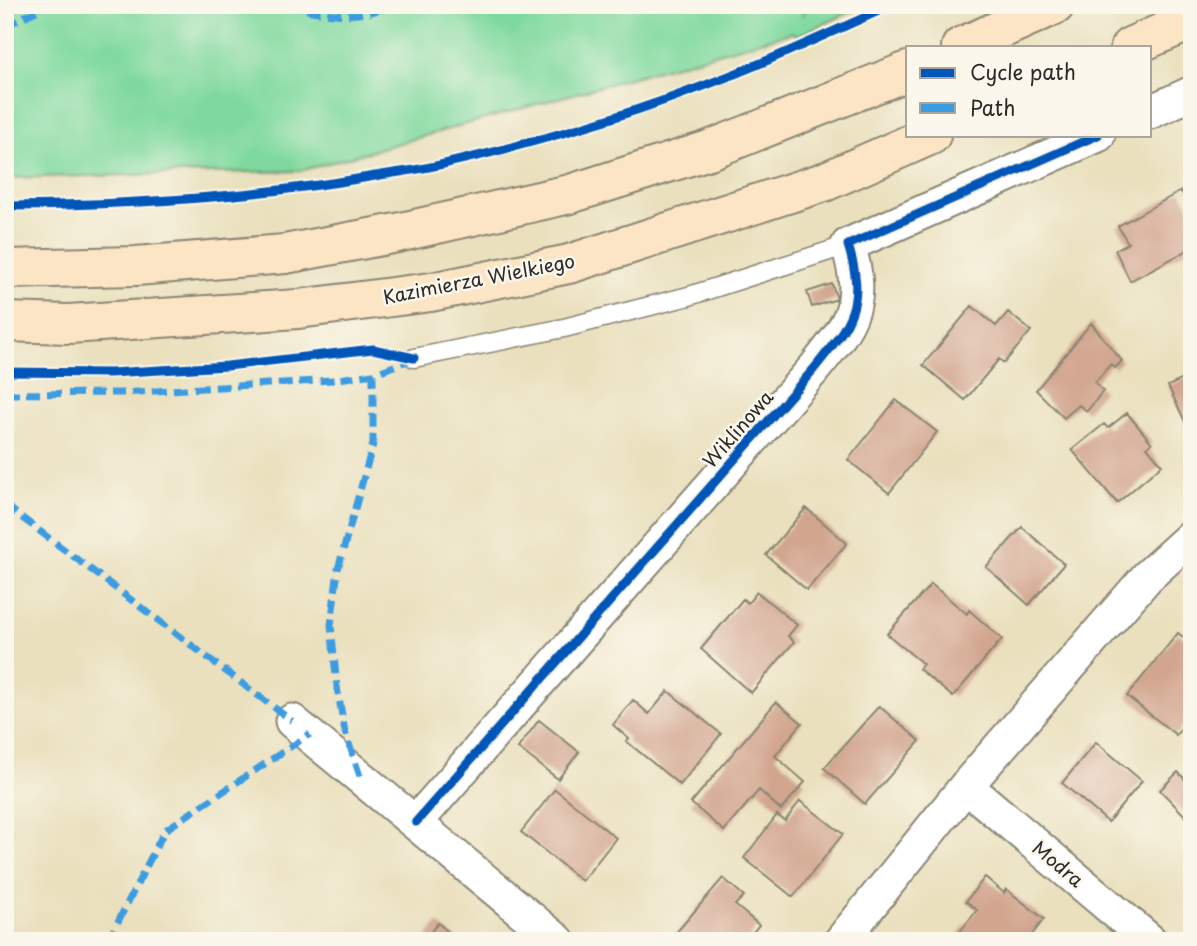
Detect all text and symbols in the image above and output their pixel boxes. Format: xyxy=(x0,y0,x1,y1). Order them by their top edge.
legend xyxy=(906,46,1152,136)
text: Cycle path xyxy=(970,55,1076,87)
text: Path xyxy=(970,91,1015,123)
street label: Kazimierza Wielkiego xyxy=(381,246,577,310)
street label: Wiklinowa xyxy=(695,383,779,473)
street label: Modra xyxy=(1027,833,1090,893)

